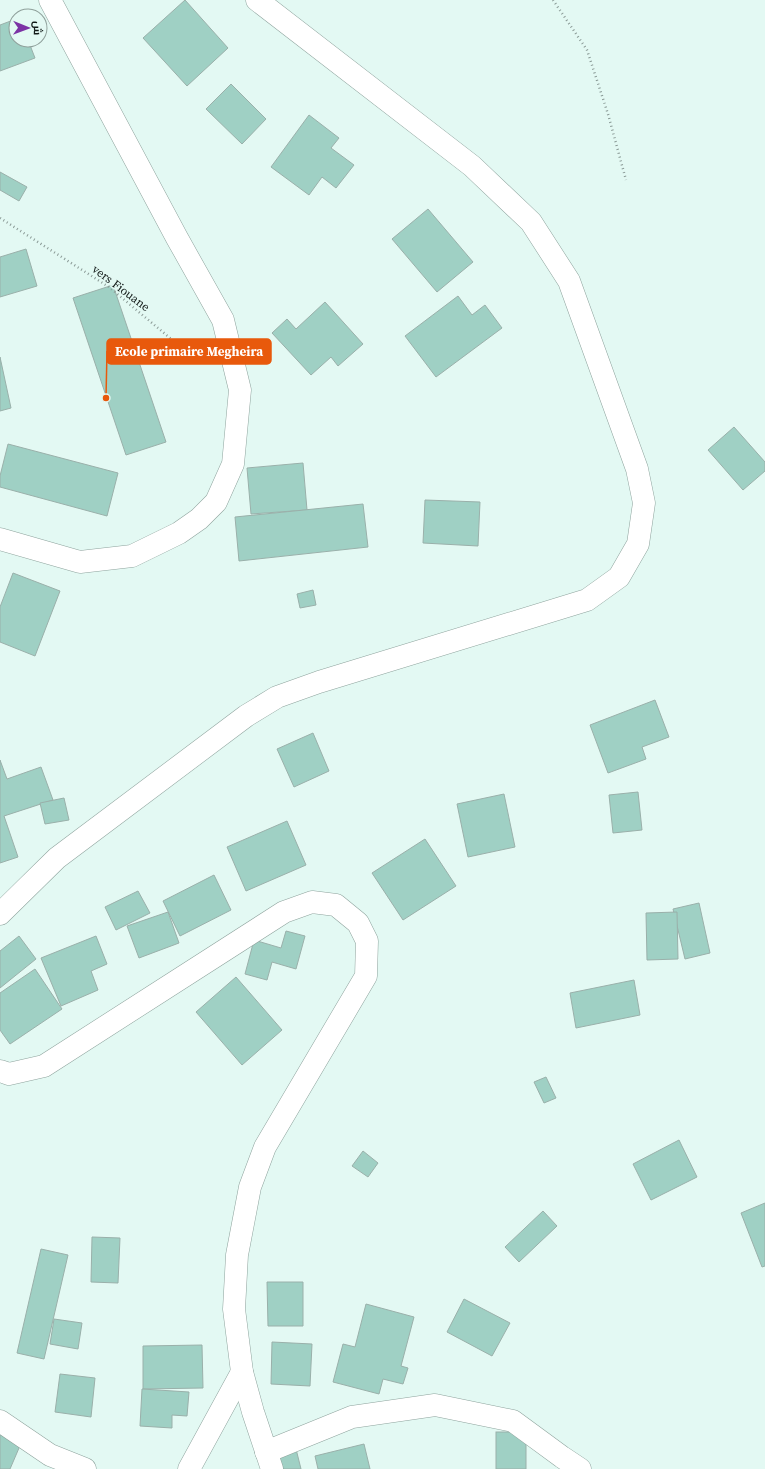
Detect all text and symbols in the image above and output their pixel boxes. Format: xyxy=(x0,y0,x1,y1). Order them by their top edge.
north arrow xyxy=(8,8,48,48)
text: ش xyxy=(30,21,45,35)
street label: vers Fiouane xyxy=(89,261,153,315)
callout: Ecole primaire Megheira xyxy=(107,339,271,364)
text: Ecole primaire Megheira xyxy=(115,343,263,360)

